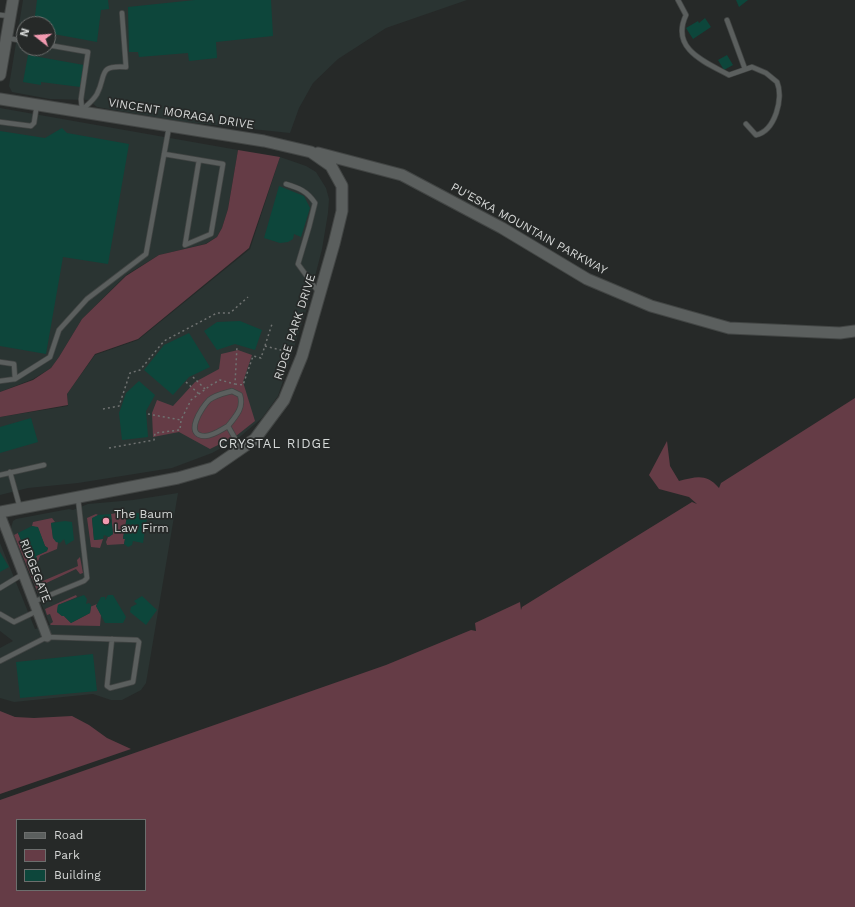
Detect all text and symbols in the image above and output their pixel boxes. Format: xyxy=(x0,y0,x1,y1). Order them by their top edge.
north arrow xyxy=(16,16,56,56)
text: N xyxy=(18,27,32,38)
street label: VINCENT MORAGA DRIVE xyxy=(107,95,255,133)
street label: PU'ESKA MOUNTAIN PARKWAY xyxy=(448,180,610,278)
street label: RIDGE PARK DRIVE xyxy=(271,272,319,382)
district label: CRYSTAL RIDGE xyxy=(219,436,331,452)
place label: The Baum Law Firm xyxy=(114,507,173,535)
marker: The Baum Law Firm xyxy=(101,516,111,526)
street label: RIDGEGATE xyxy=(16,537,54,605)
legend xyxy=(16,819,146,891)
text: Road xyxy=(54,828,83,842)
text: Park xyxy=(54,848,80,862)
text: Building xyxy=(54,868,101,882)

